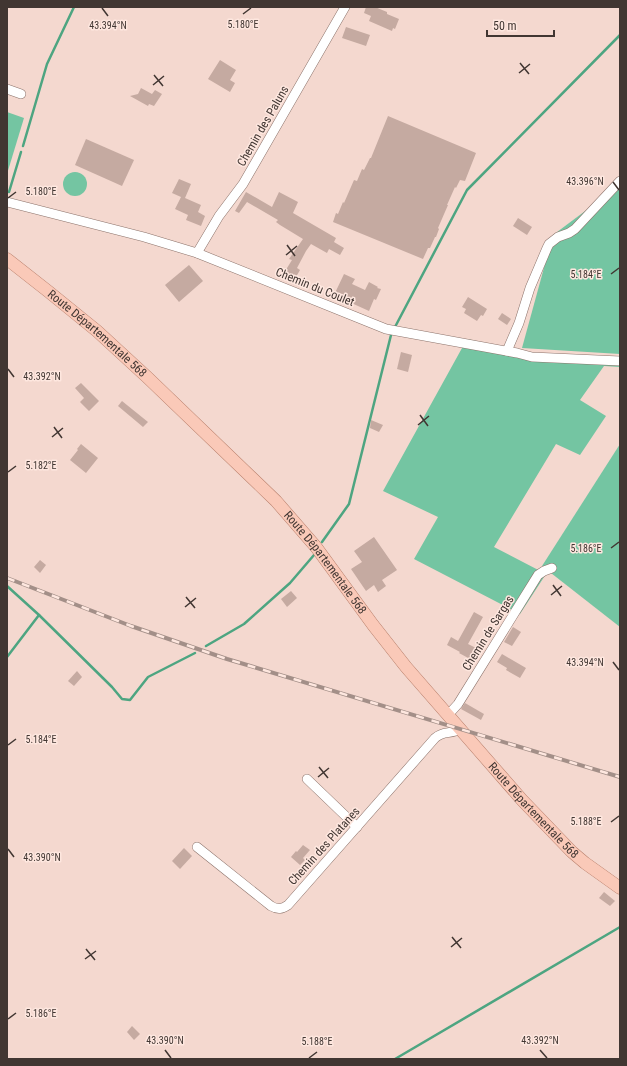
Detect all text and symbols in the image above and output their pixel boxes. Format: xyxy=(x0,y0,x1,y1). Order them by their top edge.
scale bar xyxy=(487,12,554,38)
text: 5.180°E xyxy=(227,19,259,30)
text: 50 m xyxy=(493,19,517,33)
text: 43.394°N xyxy=(89,20,127,31)
street label: Chemin des Paluns xyxy=(234,83,292,169)
text: 43.396°N xyxy=(566,176,604,187)
text: 5.180°E xyxy=(25,186,57,197)
street label: Chemin du Coulet xyxy=(274,265,357,309)
text: 5.184°E xyxy=(570,269,602,280)
street label: Route Départementale 568 xyxy=(45,287,150,380)
text: 43.392°N xyxy=(23,371,61,382)
text: 5.182°E xyxy=(25,460,57,471)
street label: Route Départementale 568 xyxy=(281,508,369,617)
text: 5.186°E xyxy=(570,543,602,554)
street label: Chemin de Sargas xyxy=(459,593,517,673)
text: 43.394°N xyxy=(566,657,604,668)
text: 5.184°E xyxy=(25,734,57,745)
street label: Route Départementale 568 xyxy=(485,759,581,862)
street label: Chemin des Platanes xyxy=(285,804,363,888)
text: 5.188°E xyxy=(570,816,602,827)
text: 43.390°N xyxy=(23,852,61,863)
text: 5.186°E xyxy=(25,1008,57,1019)
text: 43.390°N xyxy=(146,1035,184,1046)
text: 43.392°N xyxy=(521,1035,559,1046)
text: 5.188°E xyxy=(301,1036,333,1047)

